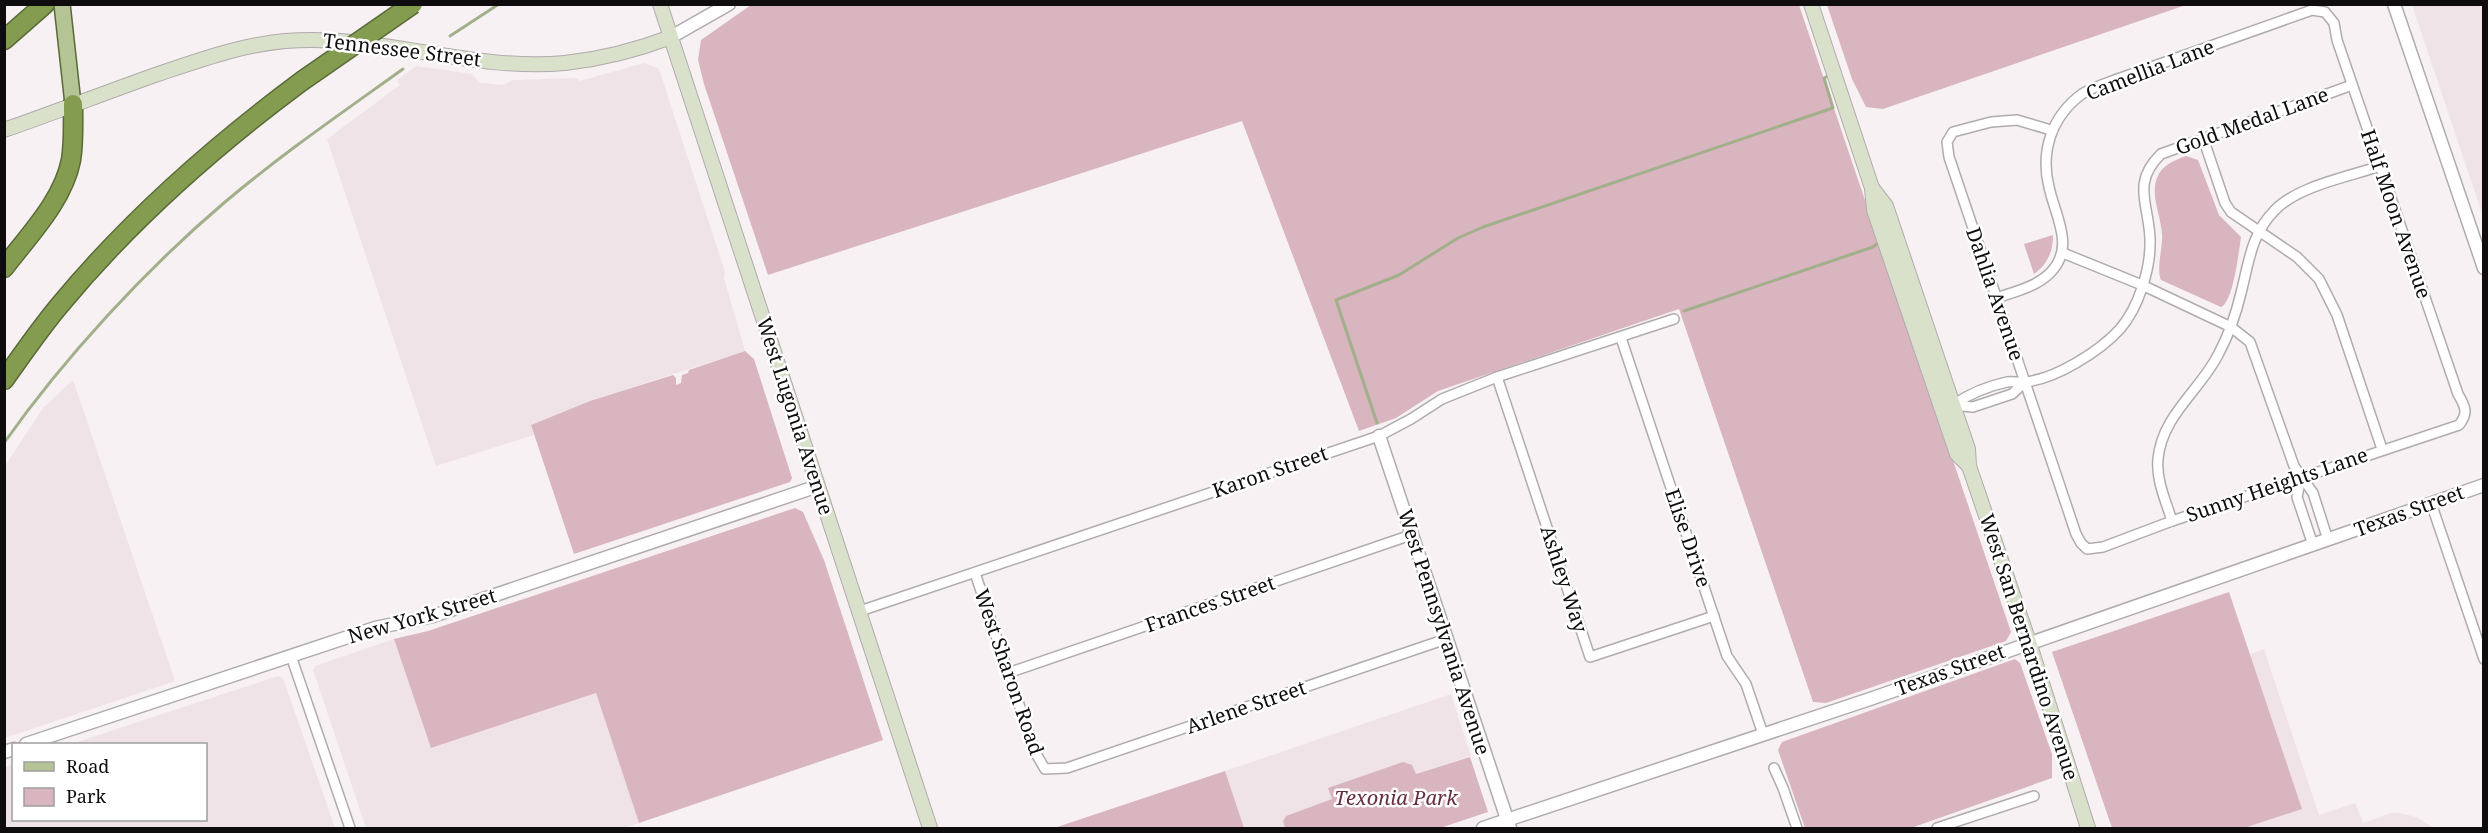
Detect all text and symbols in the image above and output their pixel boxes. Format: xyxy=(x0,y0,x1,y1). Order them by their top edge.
street label: Tennessee Street xyxy=(322,26,483,73)
street label: Camellia Lane xyxy=(2082,33,2218,106)
street label: Gold Medal Lane xyxy=(2171,80,2332,161)
street label: Half Moon Avenue xyxy=(2355,126,2438,302)
street label: Dahlia Avenue xyxy=(1960,224,2031,364)
street label: West Lugonia Avenue xyxy=(751,314,840,518)
street label: Karon Street xyxy=(1209,439,1331,504)
street label: Sunny Heights Lane xyxy=(2182,441,2371,528)
street label: Texas Street xyxy=(2350,478,2467,543)
street label: Elise Drive xyxy=(1659,485,1718,591)
street label: West Pennsylvania Avenue xyxy=(1392,506,1497,758)
street label: West San Bernardino Avenue xyxy=(1974,510,2085,783)
street label: Ashley Way xyxy=(1534,522,1595,636)
street label: Frances Street xyxy=(1141,569,1278,638)
street label: New York Street xyxy=(345,581,499,650)
street label: West Sharon Road xyxy=(968,585,1051,758)
street label: Texas Street xyxy=(1891,637,2008,702)
street label: Arlene Street xyxy=(1182,673,1309,740)
legend xyxy=(12,743,207,821)
text: Road xyxy=(66,754,109,778)
text: Park xyxy=(66,784,106,808)
park label: Texonia Park xyxy=(1334,784,1458,811)

